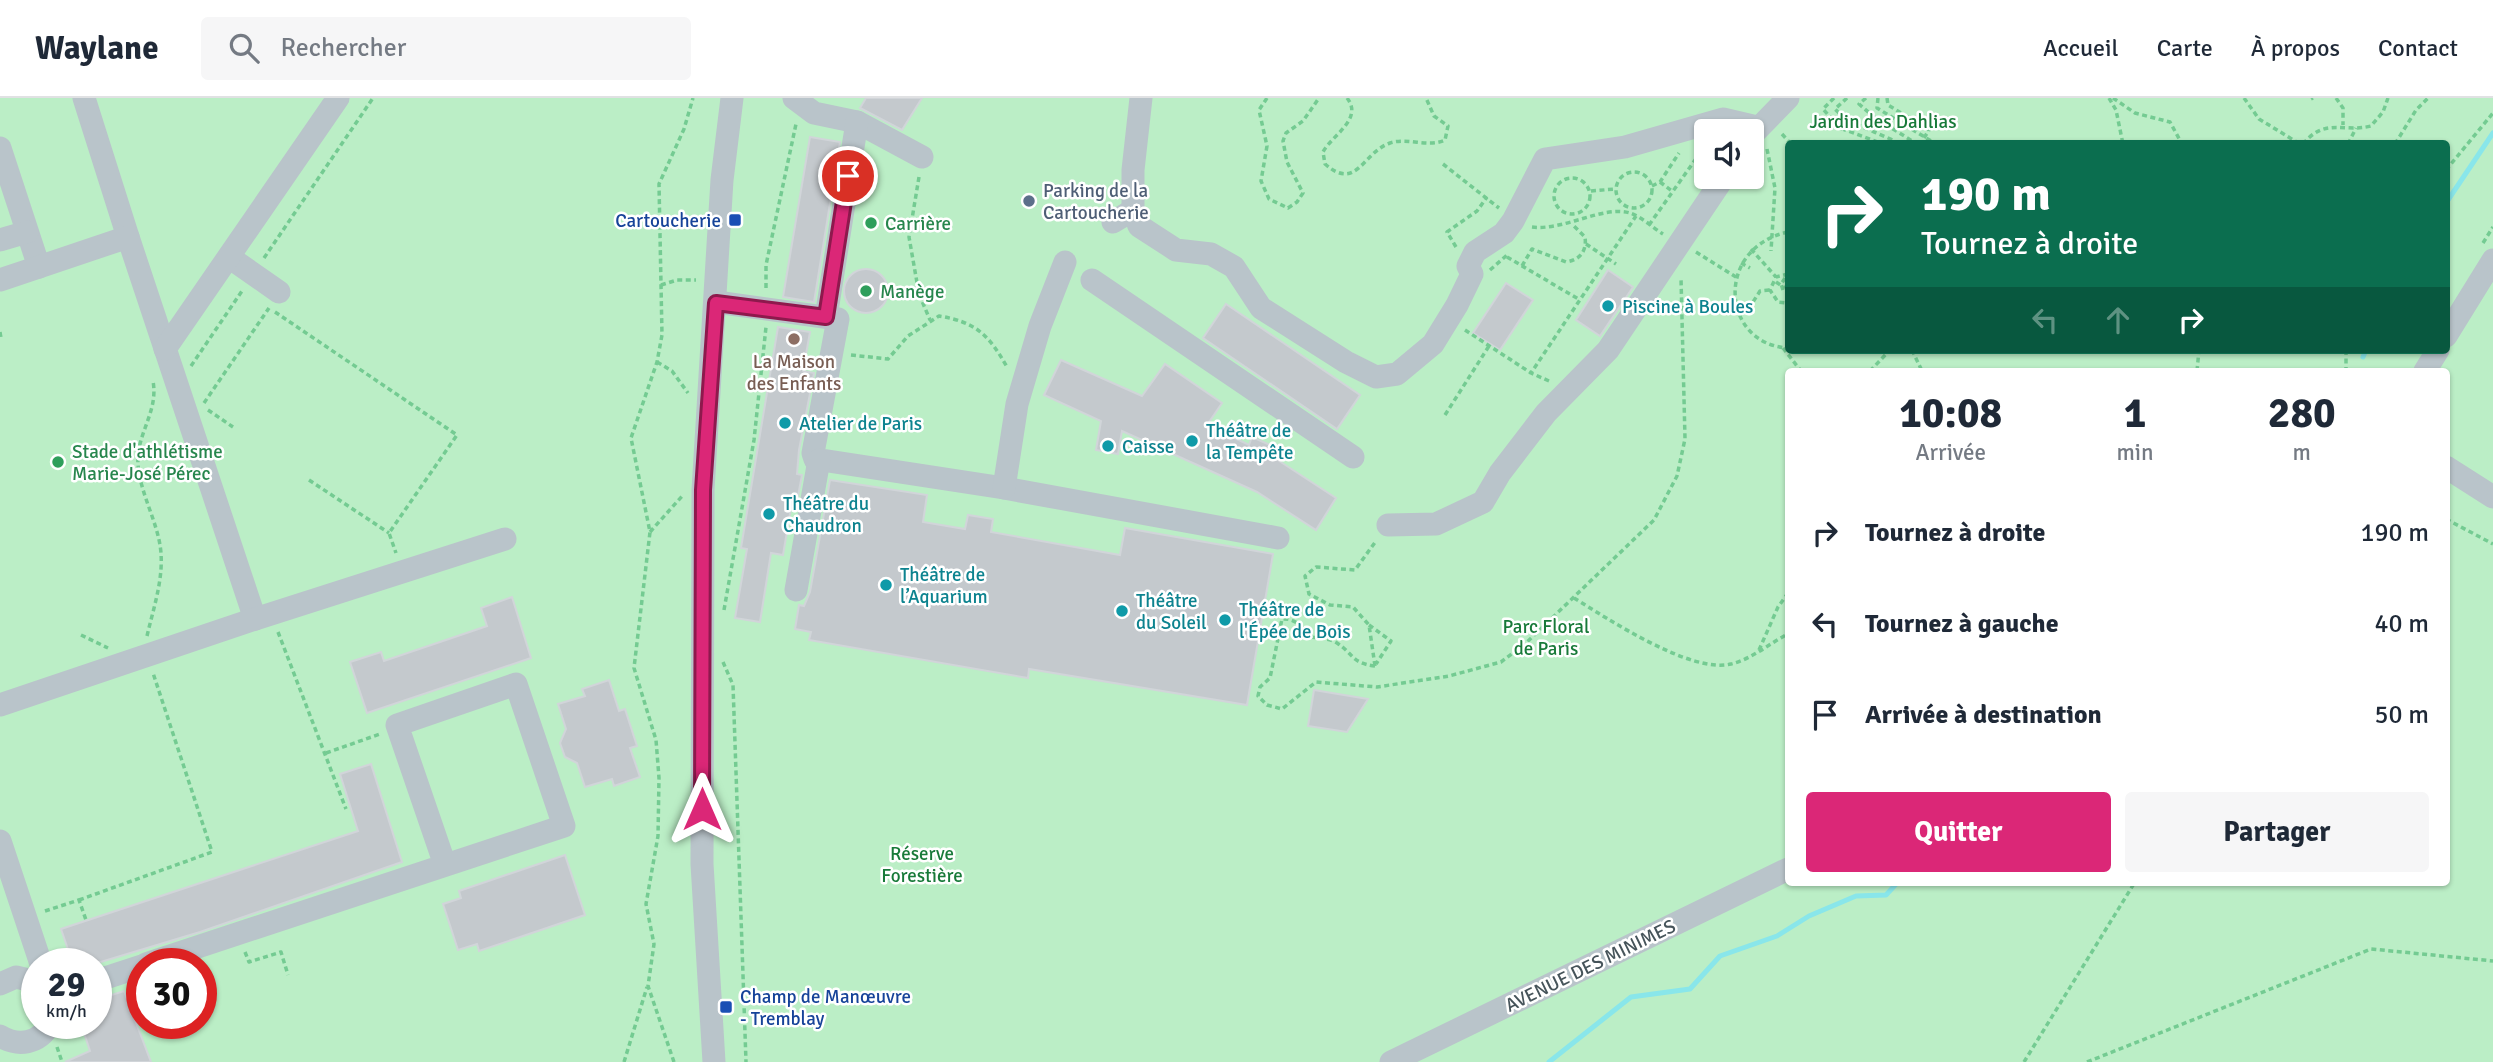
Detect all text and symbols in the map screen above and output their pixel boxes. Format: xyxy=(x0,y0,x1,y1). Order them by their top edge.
search box xyxy=(201,17,691,80)
text: Waylane xyxy=(35,28,159,69)
icon: search xyxy=(225,29,263,67)
text: Rechercher xyxy=(281,32,406,64)
text: Accueil xyxy=(2043,33,2119,63)
text: Carte xyxy=(2157,33,2213,63)
text: À propos xyxy=(2251,33,2340,63)
text: Contact xyxy=(2378,33,2458,63)
park label: Jardin des Dahlias xyxy=(1810,110,1956,134)
map controls xyxy=(1694,119,1764,189)
button: sound xyxy=(1694,119,1764,189)
pin xyxy=(818,146,878,206)
icon: arrive xyxy=(829,157,867,195)
text: 190 m xyxy=(1921,164,2051,224)
icon: right xyxy=(1806,168,1897,259)
place label: Parking de la Cartoucherie xyxy=(1043,179,1149,225)
marker: Parking de la Cartoucherie xyxy=(1021,193,1037,209)
place label: Cartoucherie xyxy=(615,209,721,233)
marker: Cartoucherie xyxy=(727,212,743,228)
place label: Carrière xyxy=(885,212,951,236)
marker: Carrière xyxy=(863,215,879,231)
text: Tournez à droite xyxy=(1921,224,2138,263)
place label: Manège xyxy=(880,280,944,304)
marker: Manège xyxy=(858,283,874,299)
place label: Piscine à Boules xyxy=(1622,295,1753,319)
marker: Piscine à Boules xyxy=(1600,298,1616,314)
icon: left xyxy=(2026,301,2064,339)
icon: ahead xyxy=(2099,301,2137,339)
icon: right xyxy=(2172,301,2210,339)
marker: La Maison des Enfants xyxy=(786,331,802,347)
place label: La Maison des Enfants xyxy=(747,350,841,396)
text: 10:08 xyxy=(1899,388,2002,439)
text: 1 xyxy=(2124,388,2146,439)
text: 280 xyxy=(2268,388,2336,439)
place label: Atelier de Paris xyxy=(799,412,922,436)
marker: Atelier de Paris xyxy=(777,415,793,431)
place label: Théâtre de la Tempête xyxy=(1206,419,1293,465)
marker: Théâtre de la Tempête xyxy=(1184,433,1200,449)
place label: Caisse xyxy=(1122,435,1174,459)
marker: Caisse xyxy=(1100,438,1116,454)
text: Arrivée xyxy=(1915,438,1986,467)
text: min xyxy=(2116,438,2154,467)
text: m xyxy=(2293,438,2311,467)
place label: Stade d'athlétisme Marie-José Pérec xyxy=(72,440,223,486)
marker: Stade d'athlétisme Marie-José Pérec xyxy=(50,454,66,470)
place label: Théâtre du Chaudron xyxy=(783,492,869,538)
marker: Théâtre du Chaudron xyxy=(761,506,777,522)
icon: right xyxy=(1806,514,1844,552)
text: Tournez à droite xyxy=(1865,517,2045,549)
text: 190 m xyxy=(2360,517,2429,549)
place label: Théâtre de l’Aquarium xyxy=(900,563,988,609)
marker: Théâtre de l’Aquarium xyxy=(878,577,894,593)
place label: Théâtre du Soleil xyxy=(1136,589,1207,635)
place label: Théâtre de l'Épée de Bois xyxy=(1239,598,1351,644)
marker: Théâtre du Soleil xyxy=(1114,603,1130,619)
icon: left xyxy=(1806,605,1844,643)
text: Tournez à gauche xyxy=(1865,608,2059,640)
text: 40 m xyxy=(2374,608,2429,640)
marker: Théâtre de l'Épée de Bois xyxy=(1217,612,1233,628)
park label: Parc Floral de Paris xyxy=(1502,615,1590,661)
icon: arrive xyxy=(1806,696,1844,734)
text: Arrivée à destination xyxy=(1865,699,2102,731)
text: 50 m xyxy=(2374,699,2429,731)
position arrow xyxy=(665,772,739,846)
button: Quitter xyxy=(1806,792,2111,872)
button: Partager xyxy=(2125,792,2429,872)
park label: Réserve Forestière xyxy=(881,842,963,888)
street label: AVENUE DES MINIMES xyxy=(1501,914,1680,1018)
speed limit sign: 30 xyxy=(126,948,217,1039)
text: 29 xyxy=(48,963,85,1006)
place label: Champ de Manœuvre - Tremblay xyxy=(740,985,911,1031)
marker: Champ de Manœuvre - Tremblay xyxy=(718,999,734,1015)
text: km/h xyxy=(46,1000,87,1022)

